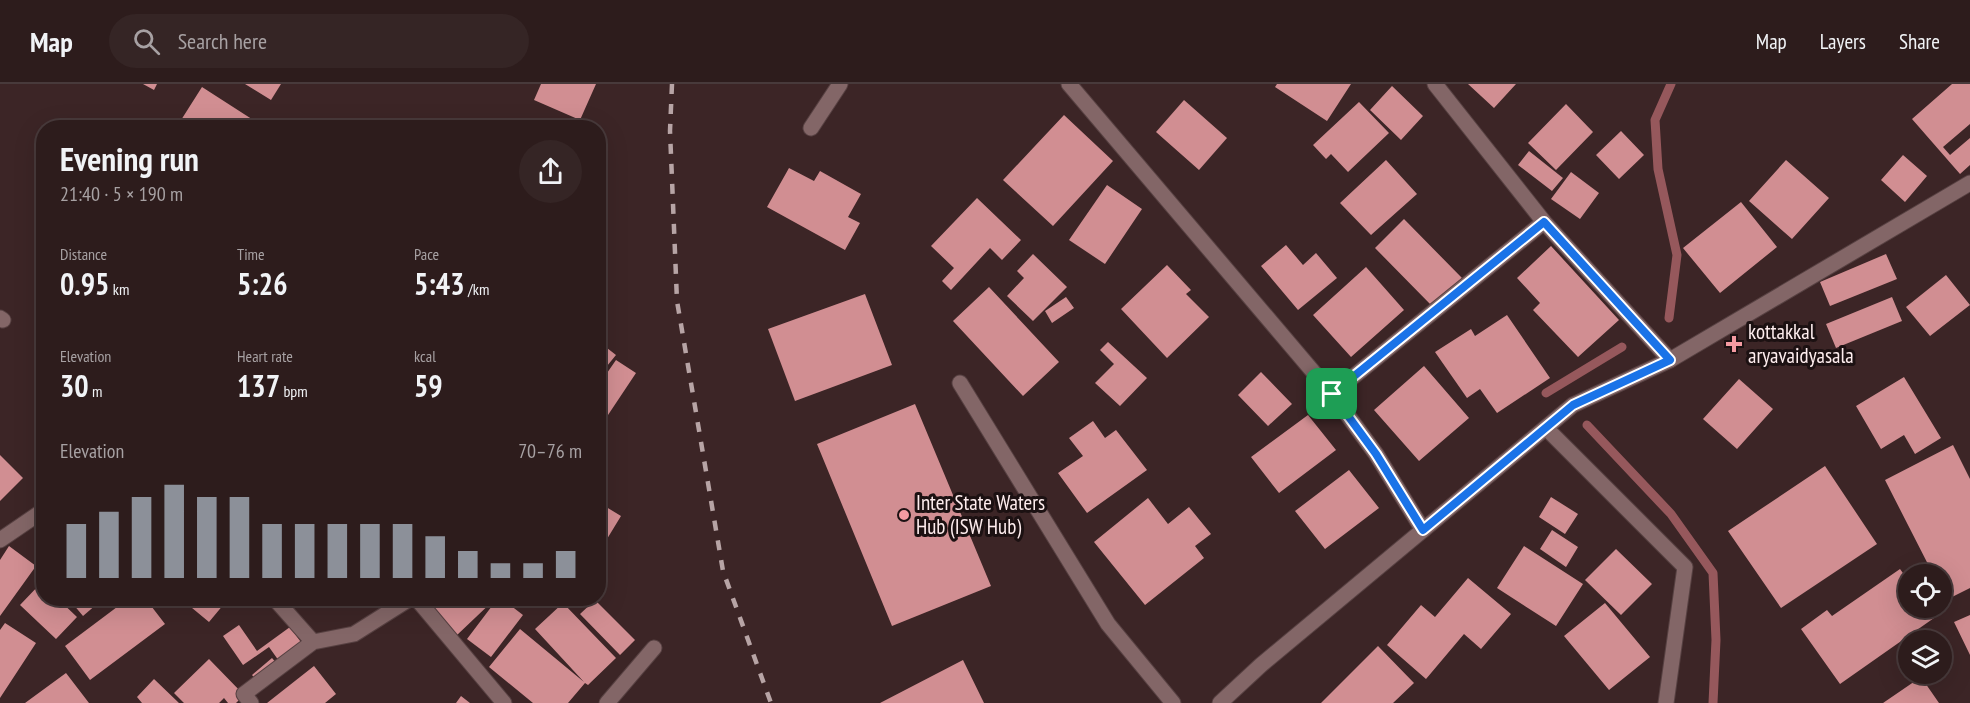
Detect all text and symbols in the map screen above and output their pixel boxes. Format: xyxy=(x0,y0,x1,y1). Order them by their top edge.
search box xyxy=(109,14,529,68)
text: Map xyxy=(30,23,73,60)
icon: search xyxy=(130,25,163,58)
text: Search here xyxy=(178,27,267,55)
text: Map xyxy=(1756,28,1787,55)
text: Layers xyxy=(1820,28,1866,55)
text: Share xyxy=(1899,28,1940,55)
text: Evening run xyxy=(60,137,199,180)
button: share xyxy=(519,140,582,203)
text: 21:40 · 5 × 190 m xyxy=(60,181,183,207)
text: Distance xyxy=(60,244,107,264)
text: Time xyxy=(237,244,265,264)
text: Pace xyxy=(414,244,439,264)
text: 0.95 xyxy=(60,264,109,303)
text: 5:26 xyxy=(237,264,288,303)
text: 5:43 xyxy=(414,264,465,303)
text: km xyxy=(109,279,129,299)
text: /km xyxy=(465,279,489,299)
place label: kottakkal aryavaidyasala xyxy=(1748,318,1854,369)
marker: kottakkal aryavaidyasala xyxy=(1725,335,1743,353)
text: Elevation xyxy=(60,346,111,366)
text: Heart rate xyxy=(237,346,293,366)
text: kcal xyxy=(414,346,436,366)
text: 30 xyxy=(60,366,89,405)
text: 137 xyxy=(237,366,280,405)
text: 59 xyxy=(414,366,443,405)
pin xyxy=(1306,368,1357,419)
icon: arrive xyxy=(1315,377,1348,410)
text: m xyxy=(89,381,103,401)
text: bpm xyxy=(280,381,308,401)
text: Elevation xyxy=(60,438,124,464)
text: 70–76 m xyxy=(518,438,582,464)
place label: Inter State Waters Hub (ISW Hub) xyxy=(916,489,1045,540)
marker: Inter State Waters Hub (ISW Hub) xyxy=(897,508,911,522)
map controls xyxy=(1898,564,1952,684)
button: locate xyxy=(1898,564,1952,618)
button: layers xyxy=(1898,630,1952,684)

